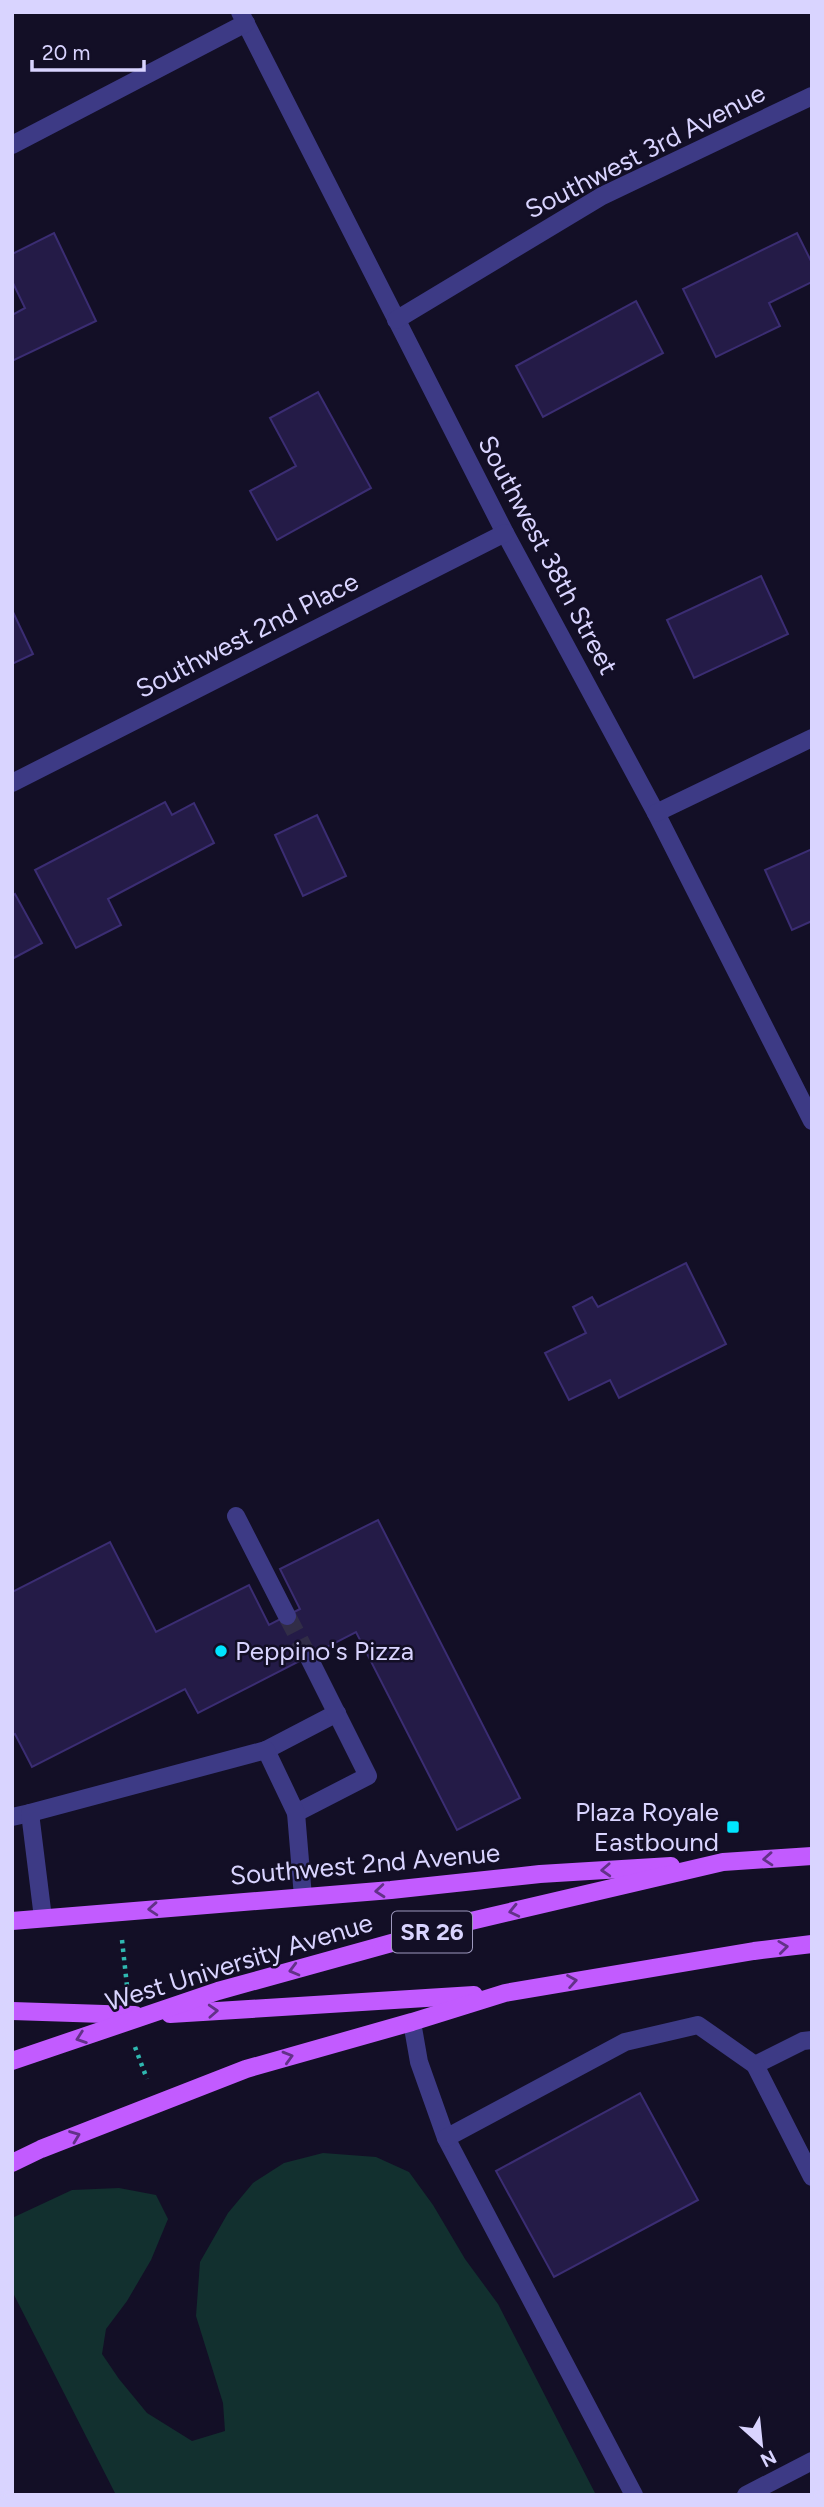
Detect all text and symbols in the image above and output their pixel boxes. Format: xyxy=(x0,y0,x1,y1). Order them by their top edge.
scale bar xyxy=(32,28,144,72)
text: 20 m xyxy=(42,40,90,65)
street label: Southwest 3rd Avenue xyxy=(520,77,770,225)
street label: Southwest 38th Street xyxy=(471,430,625,680)
street label: Southwest 2nd Place xyxy=(130,565,364,705)
place label: Peppino's Pizza xyxy=(235,1635,414,1667)
marker: Peppino's Pizza xyxy=(213,1643,229,1659)
place label: Plaza Royale Eastbound xyxy=(575,1796,719,1858)
marker: Plaza Royale Eastbound xyxy=(725,1819,741,1835)
street label: Southwest 2nd Avenue xyxy=(229,1836,501,1892)
one-way arrow xyxy=(762,1851,773,1866)
one-way arrow xyxy=(601,1862,612,1877)
one-way arrow xyxy=(374,1883,385,1898)
one-way arrow xyxy=(147,1901,158,1916)
one-way arrow xyxy=(508,1903,520,1917)
street label: West University Avenue xyxy=(102,1906,376,2018)
road number: SR 26 xyxy=(392,1912,472,1952)
one-way arrow xyxy=(777,1940,789,1955)
one-way arrow xyxy=(288,1962,300,1976)
one-way arrow xyxy=(567,1974,578,1989)
one-way arrow xyxy=(208,2004,219,2019)
one-way arrow xyxy=(75,2030,87,2044)
one-way arrow xyxy=(282,2050,294,2065)
one-way arrow xyxy=(68,2130,80,2144)
north arrow xyxy=(726,2409,796,2479)
text: N xyxy=(757,2445,780,2472)

